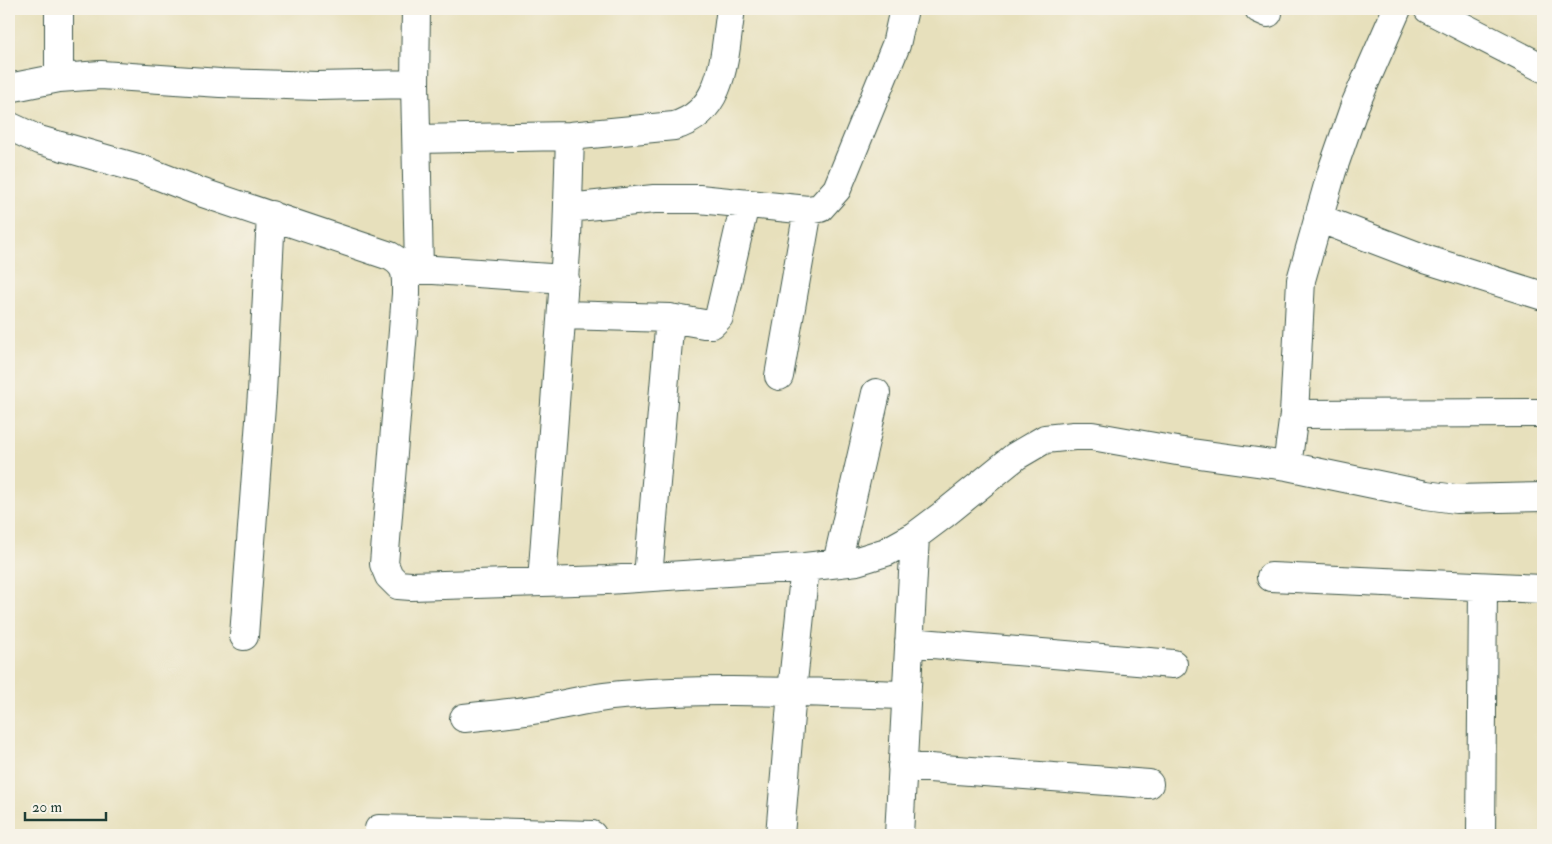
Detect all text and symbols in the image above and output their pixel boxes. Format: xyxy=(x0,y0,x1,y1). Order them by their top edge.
scale bar xyxy=(25,789,106,821)
text: 20 m xyxy=(32,798,62,817)

